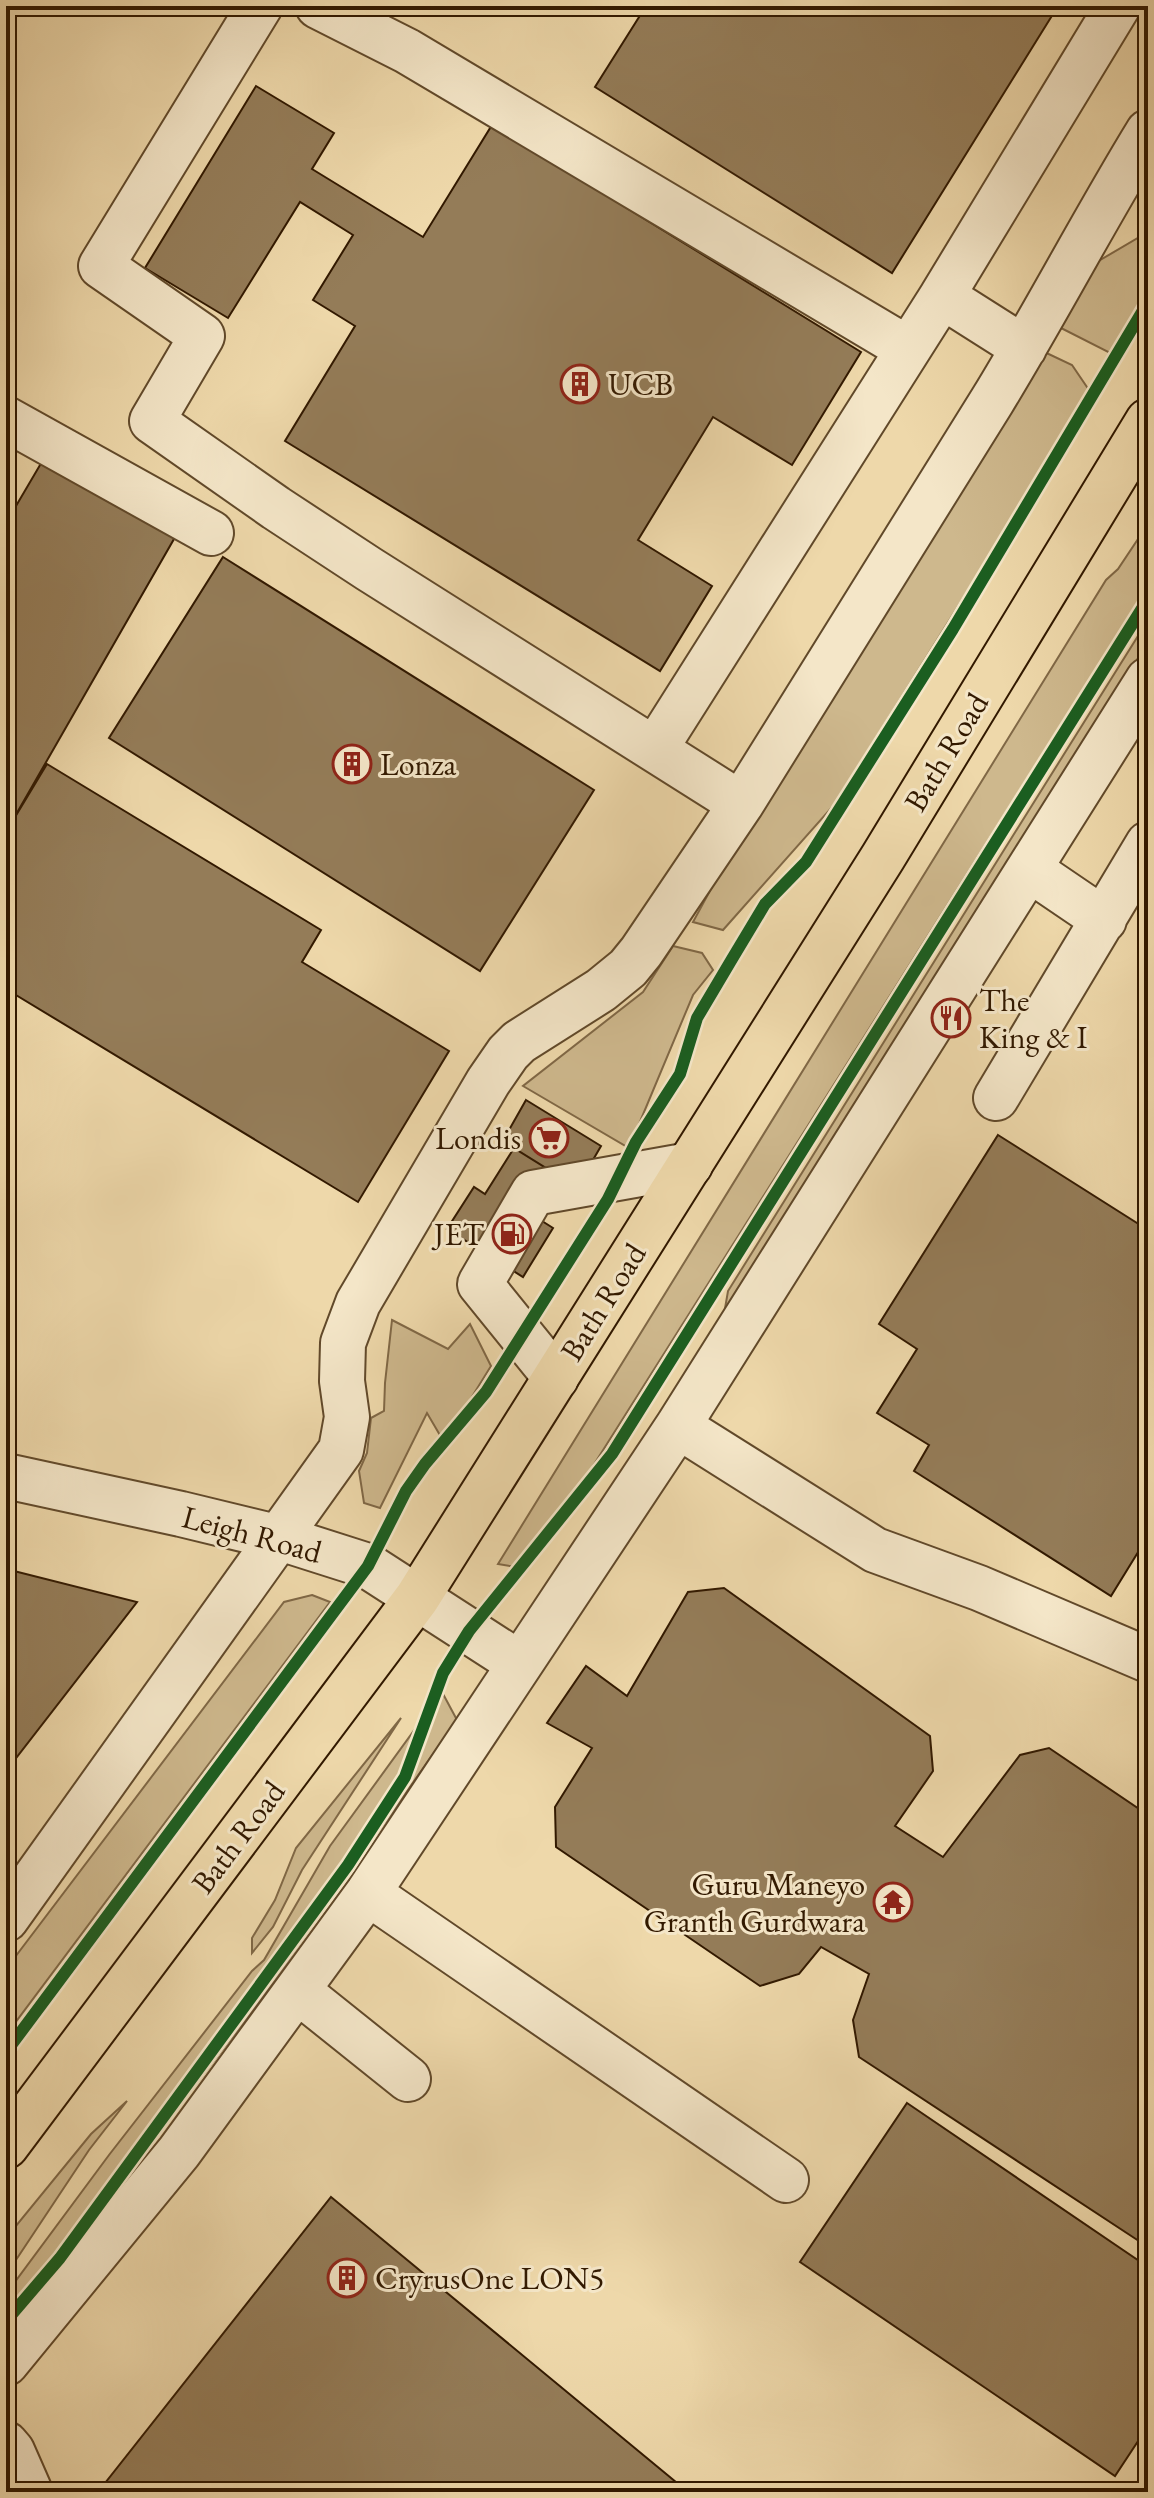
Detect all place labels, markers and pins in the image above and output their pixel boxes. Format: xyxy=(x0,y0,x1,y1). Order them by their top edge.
building icon: UCB xyxy=(559,363,601,405)
place label: UCB xyxy=(608,363,673,405)
building icon: Lonza xyxy=(331,743,373,785)
place label: Lonza xyxy=(380,743,456,785)
place label: The King & I xyxy=(979,979,1087,1058)
restaurant icon: The King & I xyxy=(930,997,972,1039)
place label: Londis xyxy=(435,1117,521,1159)
supermarket icon: Londis xyxy=(528,1117,570,1159)
place label: JET xyxy=(431,1213,485,1255)
fuel station icon: JET xyxy=(491,1213,533,1255)
place label: Guru Maneyo Granth Gurdwara xyxy=(644,1863,865,1942)
temple icon: Guru Maneyo Granth Gurdwara xyxy=(872,1881,914,1923)
building icon: CryrusOne LON5 xyxy=(326,2257,368,2299)
place label: CryrusOne LON5 xyxy=(375,2257,604,2299)

